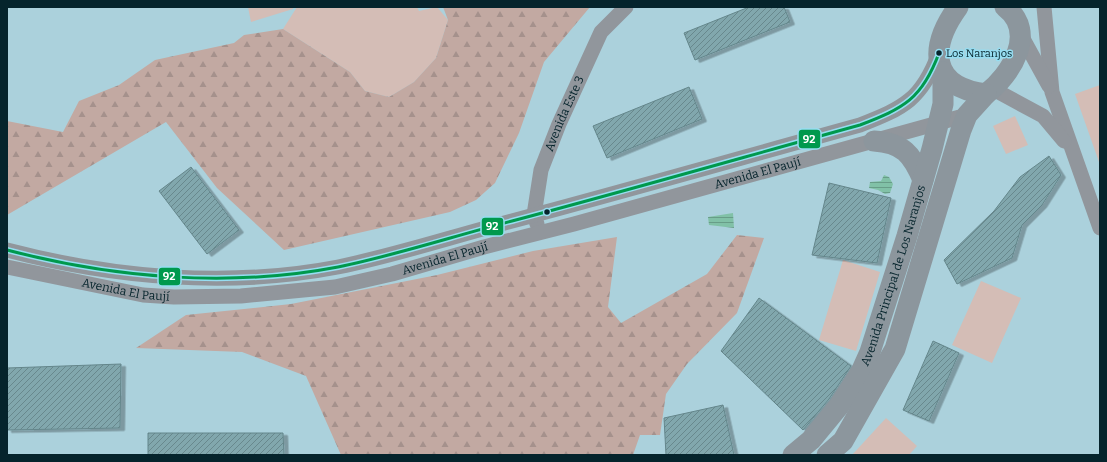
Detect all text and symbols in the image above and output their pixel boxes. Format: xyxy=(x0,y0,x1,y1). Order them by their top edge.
place label: Los Naranjos xyxy=(946,47,1012,60)
marker: Los Naranjos xyxy=(934,48,944,58)
street label: Avenida Este 3 xyxy=(542,74,587,153)
line badge: 92 xyxy=(798,129,821,149)
text: 92 xyxy=(803,133,815,146)
street label: Avenida El Paují xyxy=(713,154,803,192)
street label: Avenida Principal de Los Naranjos xyxy=(858,183,928,368)
unlabelled marker xyxy=(542,207,552,217)
line badge: 92 xyxy=(481,217,504,236)
text: 92 xyxy=(486,220,498,233)
street label: Avenida El Paují xyxy=(400,239,490,278)
line badge: 92 xyxy=(158,267,181,286)
text: 92 xyxy=(163,270,175,283)
street label: Avenida El Paují xyxy=(81,276,170,304)

